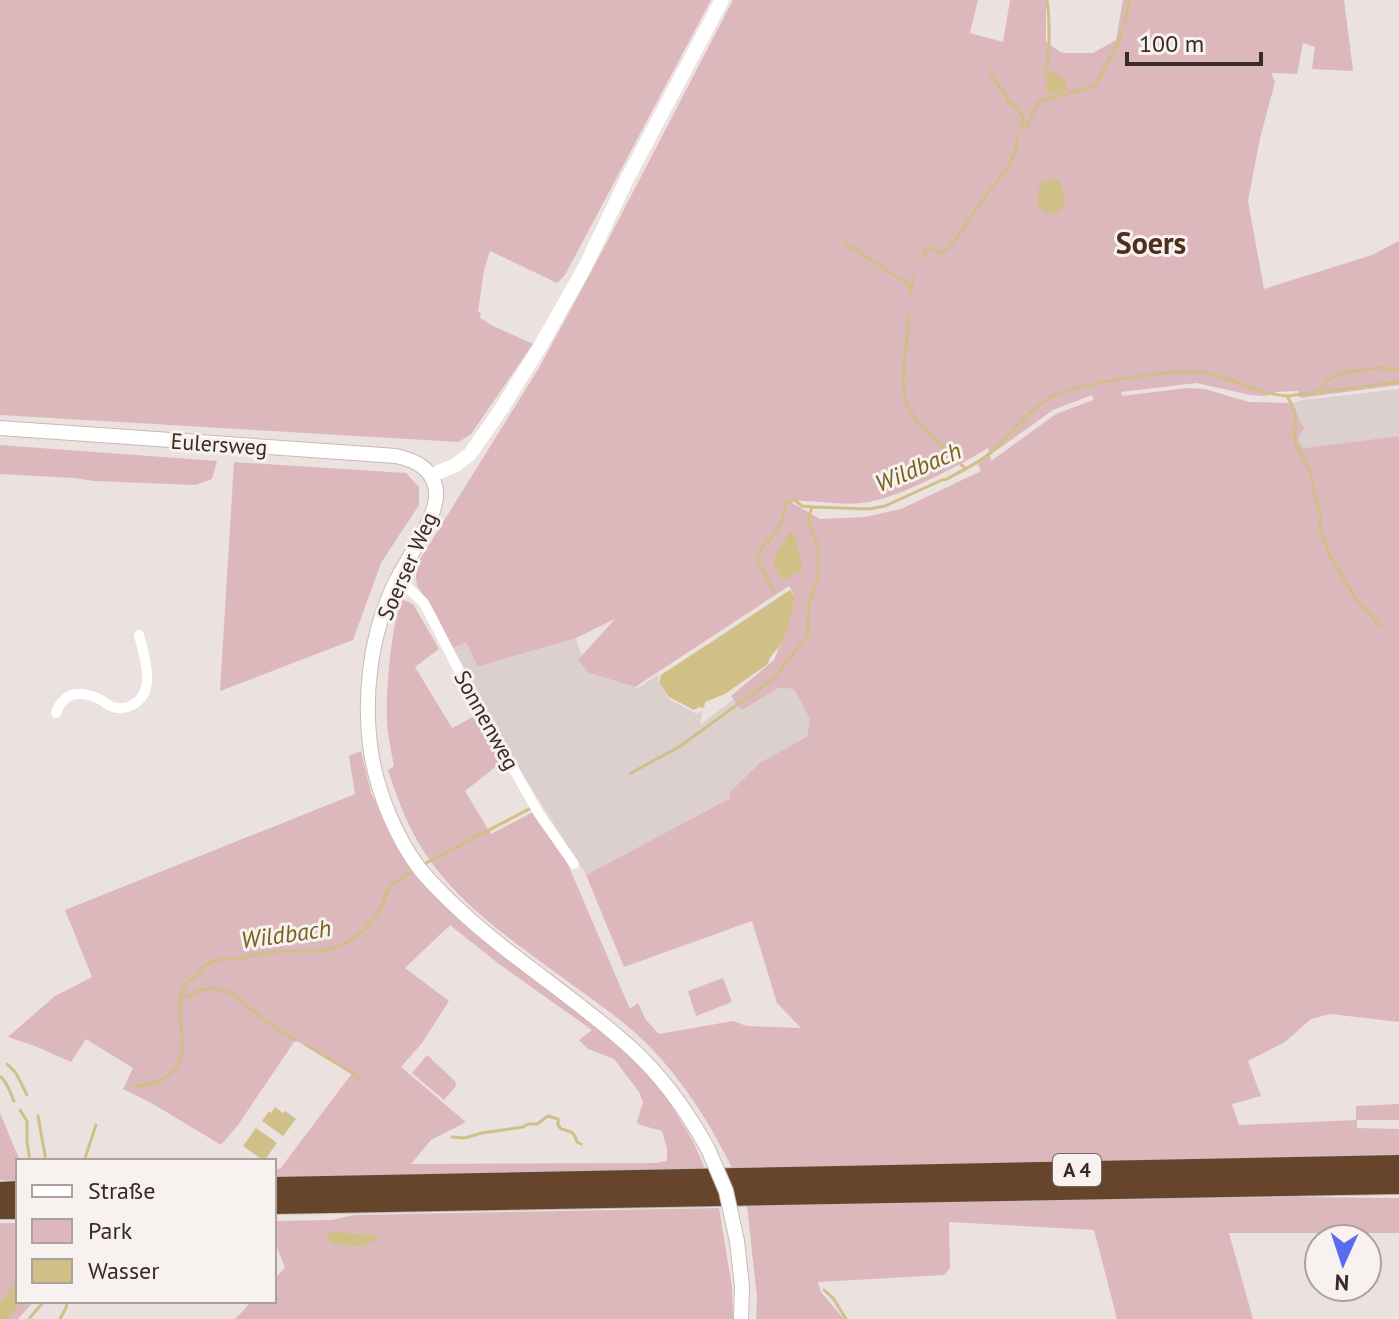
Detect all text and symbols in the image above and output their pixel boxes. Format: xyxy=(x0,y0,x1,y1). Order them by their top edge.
scale bar xyxy=(1127,16,1261,66)
text: 100 m xyxy=(1139,28,1204,59)
district label: Soers xyxy=(1116,223,1186,262)
street label: Eulersweg xyxy=(170,427,268,461)
water label: Wildbach xyxy=(870,435,966,499)
street label: Soerser Weg xyxy=(371,508,443,624)
street label: Sonnenweg xyxy=(448,665,526,775)
water label: Wildbach xyxy=(239,912,333,956)
road number: A 4 xyxy=(1053,1154,1101,1186)
legend xyxy=(16,1159,276,1303)
text: Straße xyxy=(88,1175,155,1206)
text: Park xyxy=(88,1215,133,1246)
north arrow xyxy=(1303,1223,1383,1303)
text: Wasser xyxy=(88,1255,159,1286)
text: N xyxy=(1334,1269,1350,1297)

